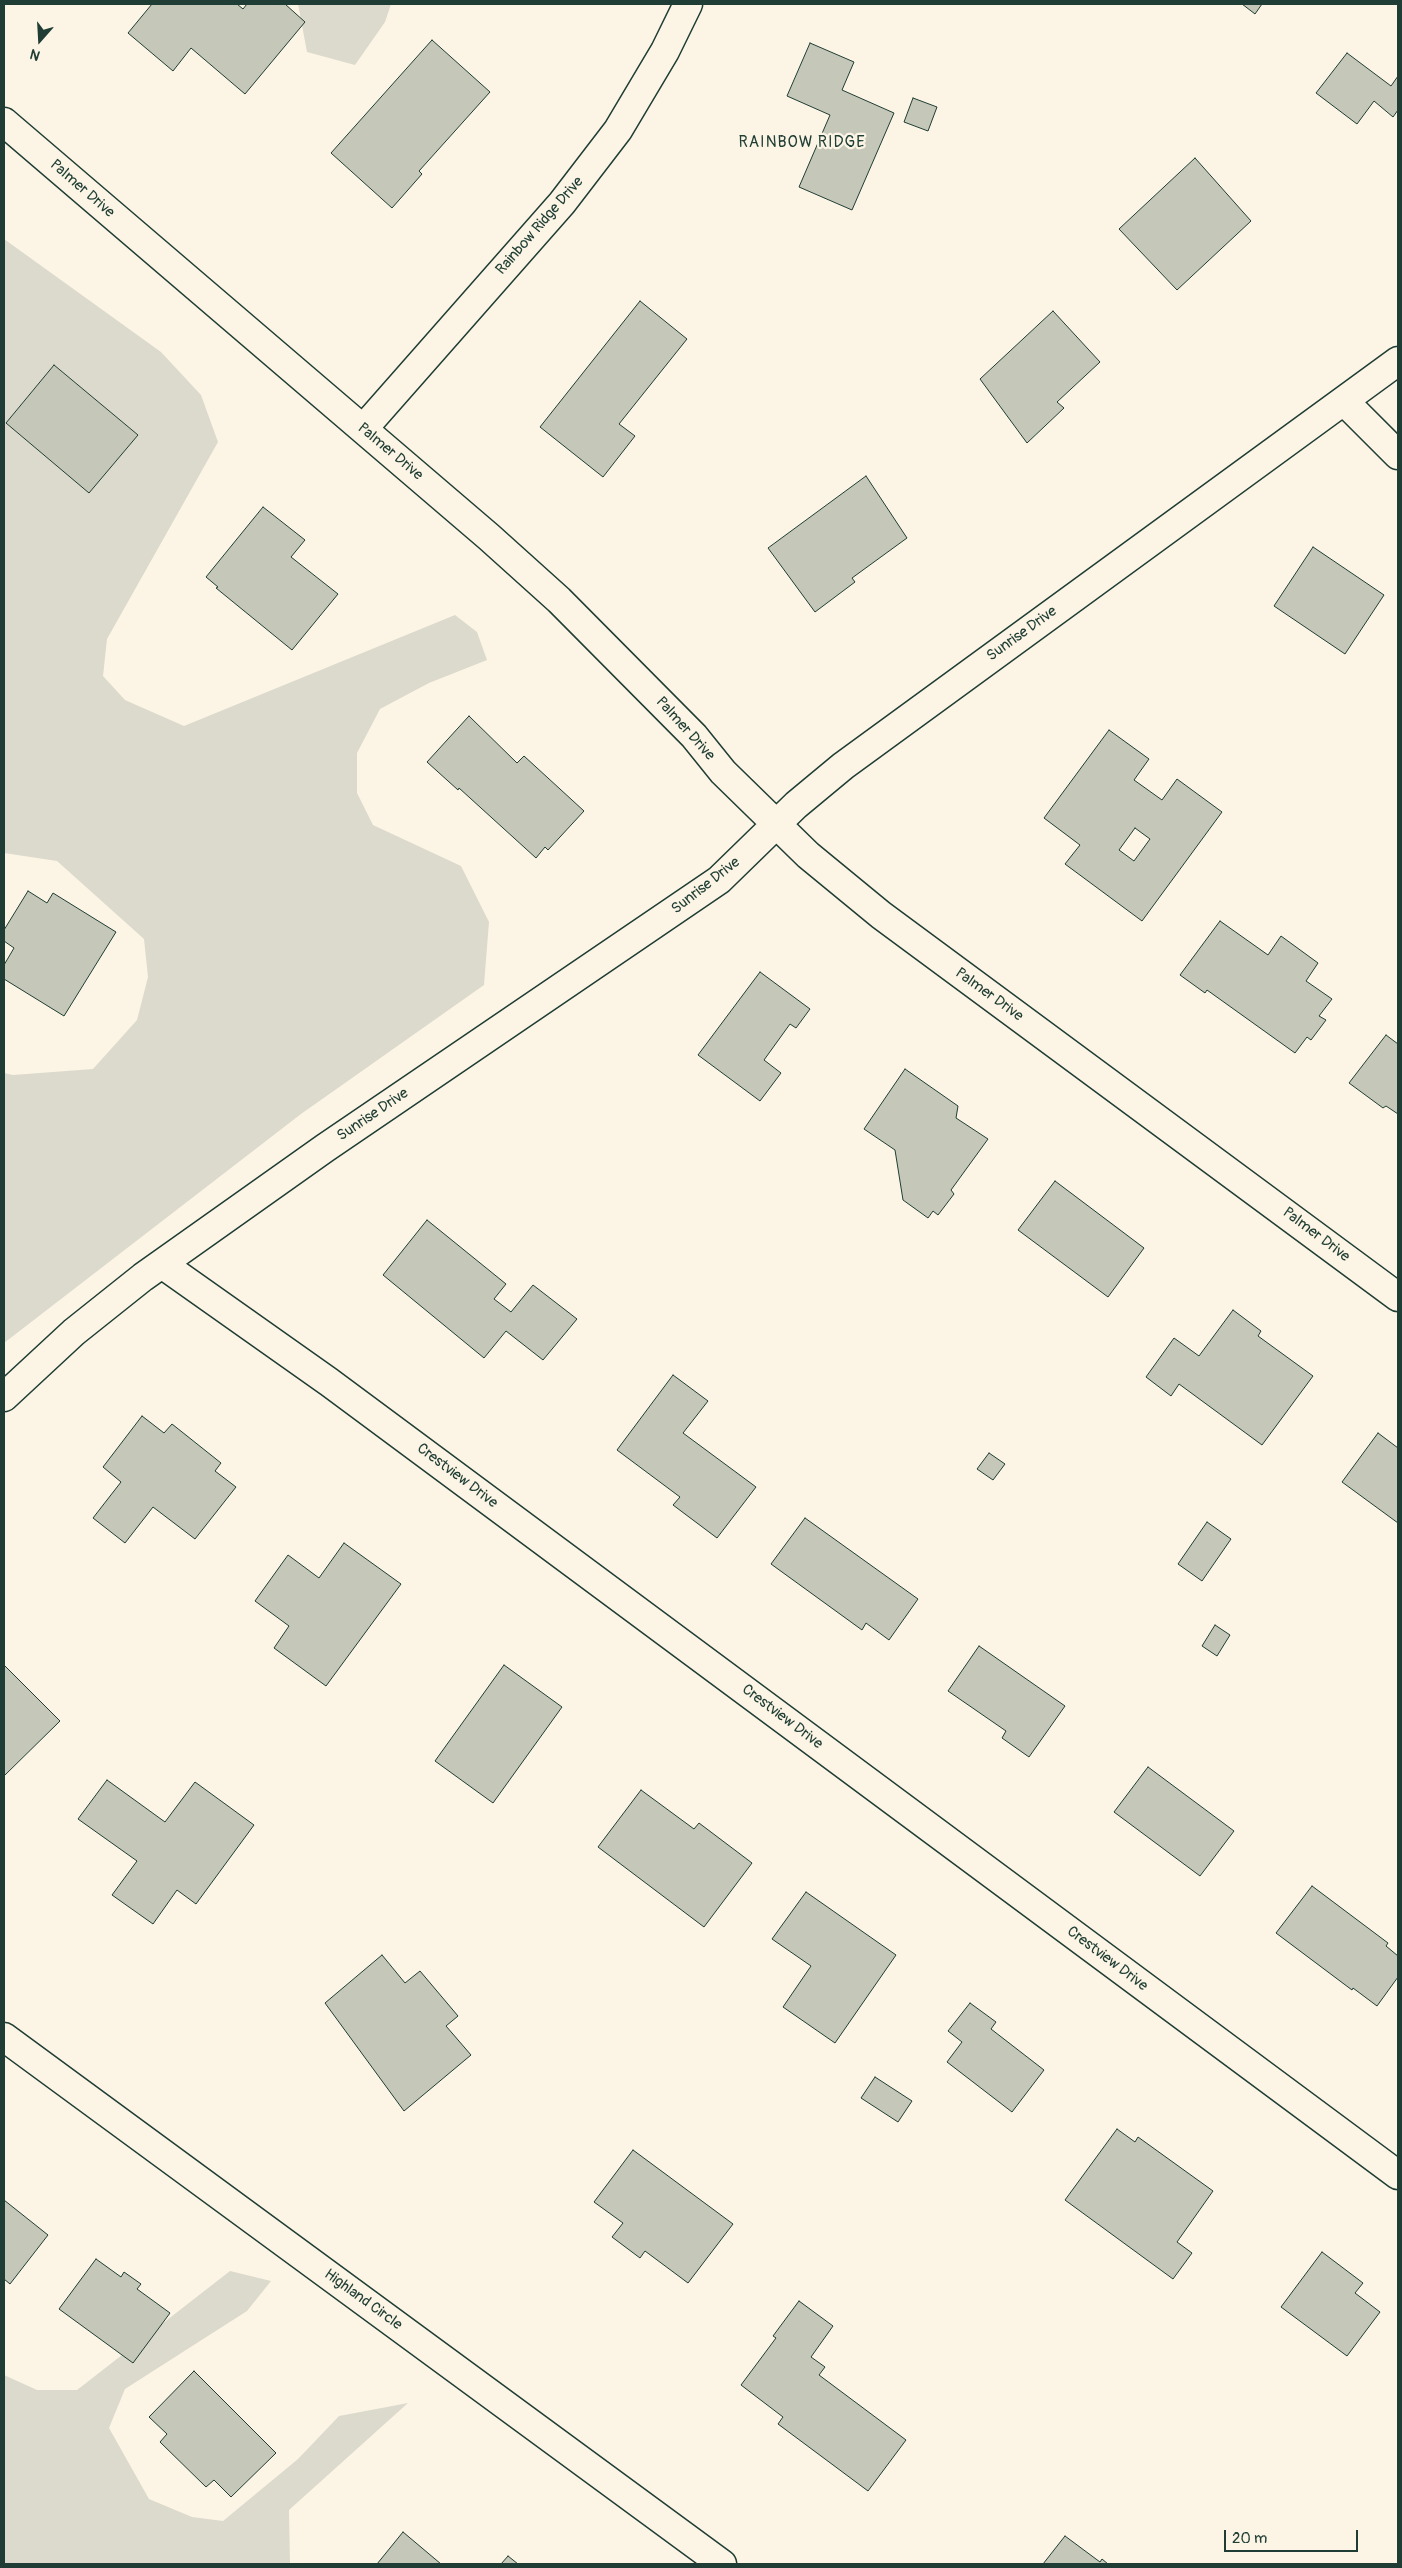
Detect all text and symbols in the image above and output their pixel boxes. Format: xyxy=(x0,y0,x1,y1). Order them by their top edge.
north arrow xyxy=(15,15,65,65)
text: N xyxy=(28,45,42,64)
district label: RAINBOW RIDGE xyxy=(737,133,867,153)
street label: Palmer Drive xyxy=(46,156,118,222)
street label: Rainbow Ridge Drive xyxy=(492,173,588,279)
street label: Palmer Drive xyxy=(354,420,426,484)
street label: Sunrise Drive xyxy=(983,603,1061,665)
street label: Palmer Drive xyxy=(652,693,718,765)
street label: Sunrise Drive xyxy=(668,854,744,918)
street label: Palmer Drive xyxy=(952,964,1026,1026)
street label: Sunrise Drive xyxy=(334,1085,412,1145)
street label: Palmer Drive xyxy=(1279,1204,1353,1266)
street label: Crestview Drive xyxy=(413,1440,501,1512)
street label: Crestview Drive xyxy=(738,1681,826,1753)
street label: Crestview Drive xyxy=(1063,1923,1151,1995)
street label: Highland Circle xyxy=(321,2266,405,2334)
scale bar xyxy=(1227,2520,1361,2552)
text: 20 m xyxy=(1232,2529,1267,2548)

